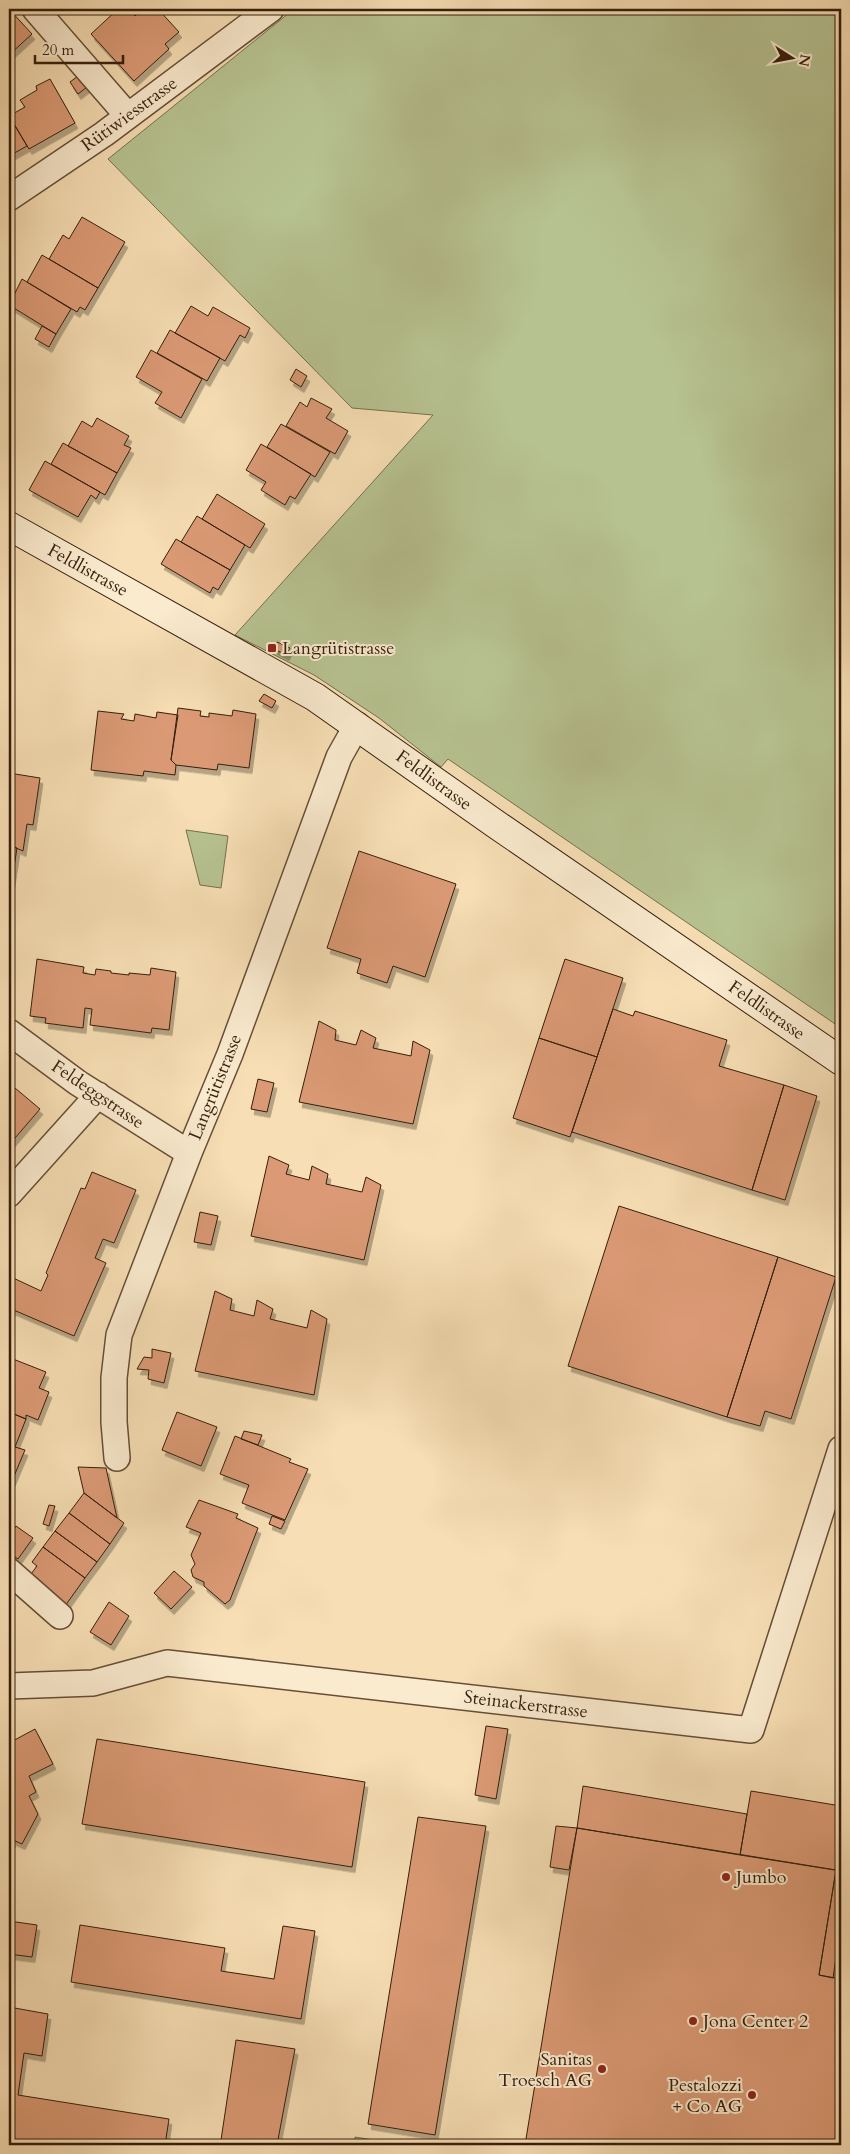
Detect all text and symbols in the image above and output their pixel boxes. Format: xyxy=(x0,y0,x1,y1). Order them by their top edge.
scale bar xyxy=(35,32,122,64)
north arrow xyxy=(768,32,818,82)
text: 20 m xyxy=(42,40,74,60)
text: N xyxy=(794,53,815,68)
street label: Rütiwiesstrasse xyxy=(76,71,182,158)
street label: Feldlistrasse xyxy=(43,538,133,603)
place label: Langrütistrasse xyxy=(282,636,394,661)
marker: Langrütistrasse xyxy=(266,642,278,654)
street label: Feldlistrasse xyxy=(391,744,477,817)
street label: Feldlistrasse xyxy=(723,975,810,1046)
street label: Langrütistrasse xyxy=(183,1030,248,1144)
street label: Feldeggstrasse xyxy=(46,1054,149,1135)
street label: Steinackerstrasse xyxy=(462,1684,589,1725)
place label: Jumbo xyxy=(733,1865,787,1890)
marker: Jumbo xyxy=(720,1871,732,1883)
place label: Jona Center 2 xyxy=(700,2009,808,2034)
marker: Jona Center 2 xyxy=(687,2015,699,2027)
place label: Sanitas Troesch AG xyxy=(498,2047,592,2093)
marker: Sanitas Troesch AG xyxy=(596,2063,608,2075)
place label: Pestalozzi + Co AG xyxy=(668,2073,742,2119)
marker: Pestalozzi + Co AG xyxy=(746,2089,758,2101)

